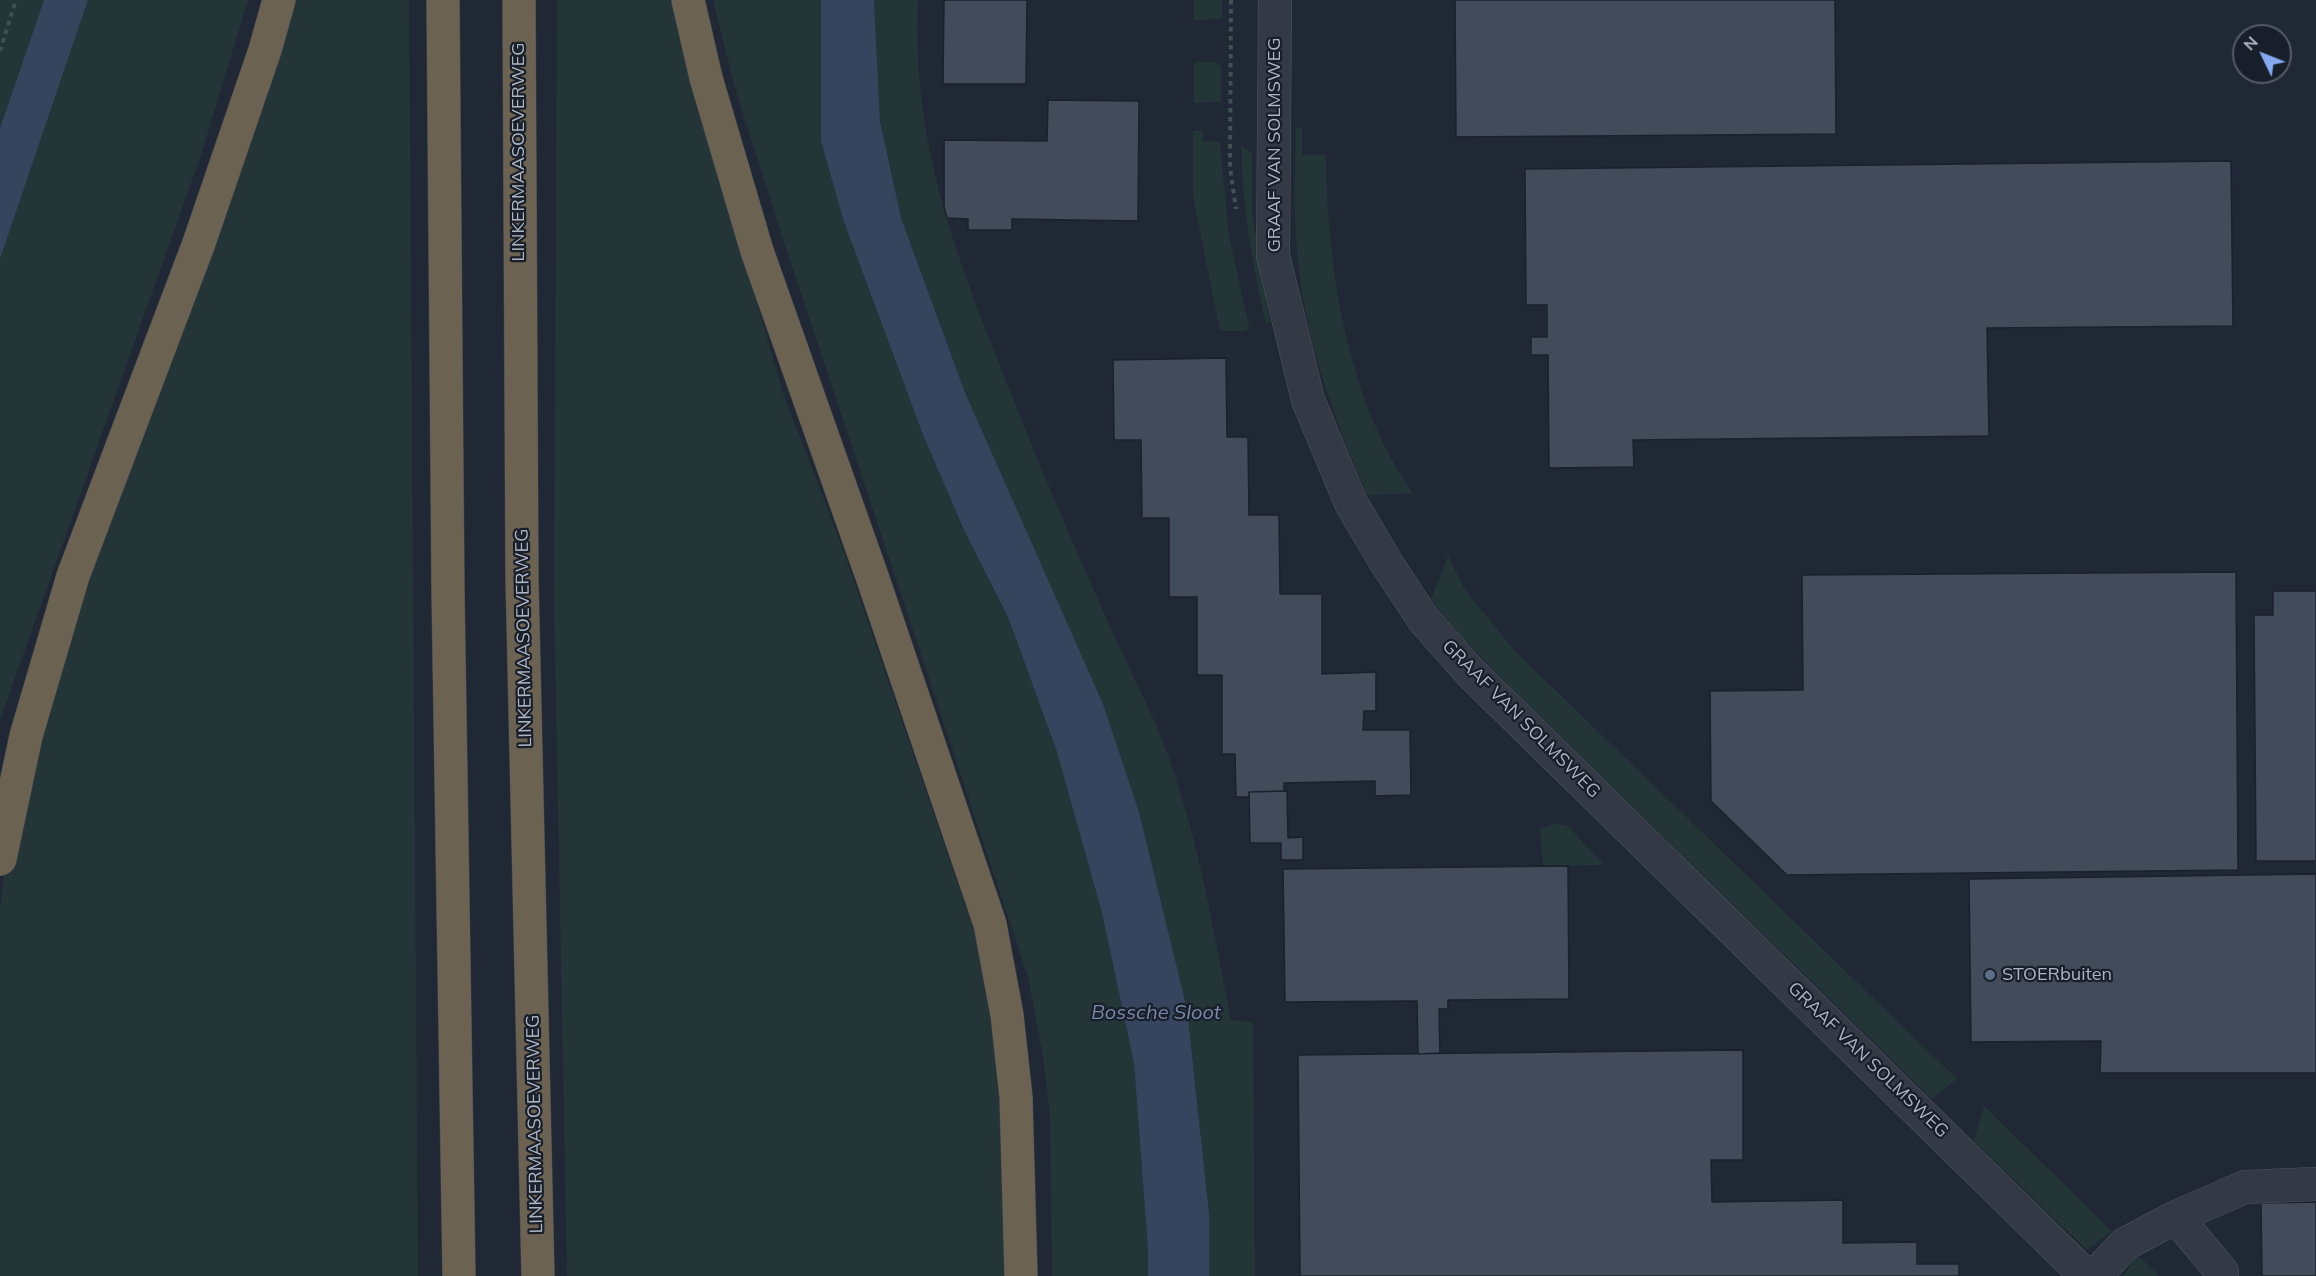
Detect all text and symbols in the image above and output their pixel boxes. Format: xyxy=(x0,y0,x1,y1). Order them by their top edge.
north arrow xyxy=(2232,24,2292,84)
text: N xyxy=(2239,32,2262,54)
street label: GRAAF VAN SOLMSWEG xyxy=(1264,38,1286,252)
street label: LINKERMAASOEVERWEG xyxy=(508,43,530,261)
street label: LINKERMAASOEVERWEG xyxy=(511,528,537,748)
street label: GRAAF VAN SOLMSWEG xyxy=(1437,635,1605,803)
place label: STOERbuiten xyxy=(2002,964,2112,986)
marker: STOERbuiten xyxy=(1983,968,1997,982)
street label: GRAAF VAN SOLMSWEG xyxy=(1783,978,1953,1142)
water label: Bossche Sloot xyxy=(1091,1001,1221,1025)
street label: LINKERMAASOEVERWEG xyxy=(522,1014,548,1234)

